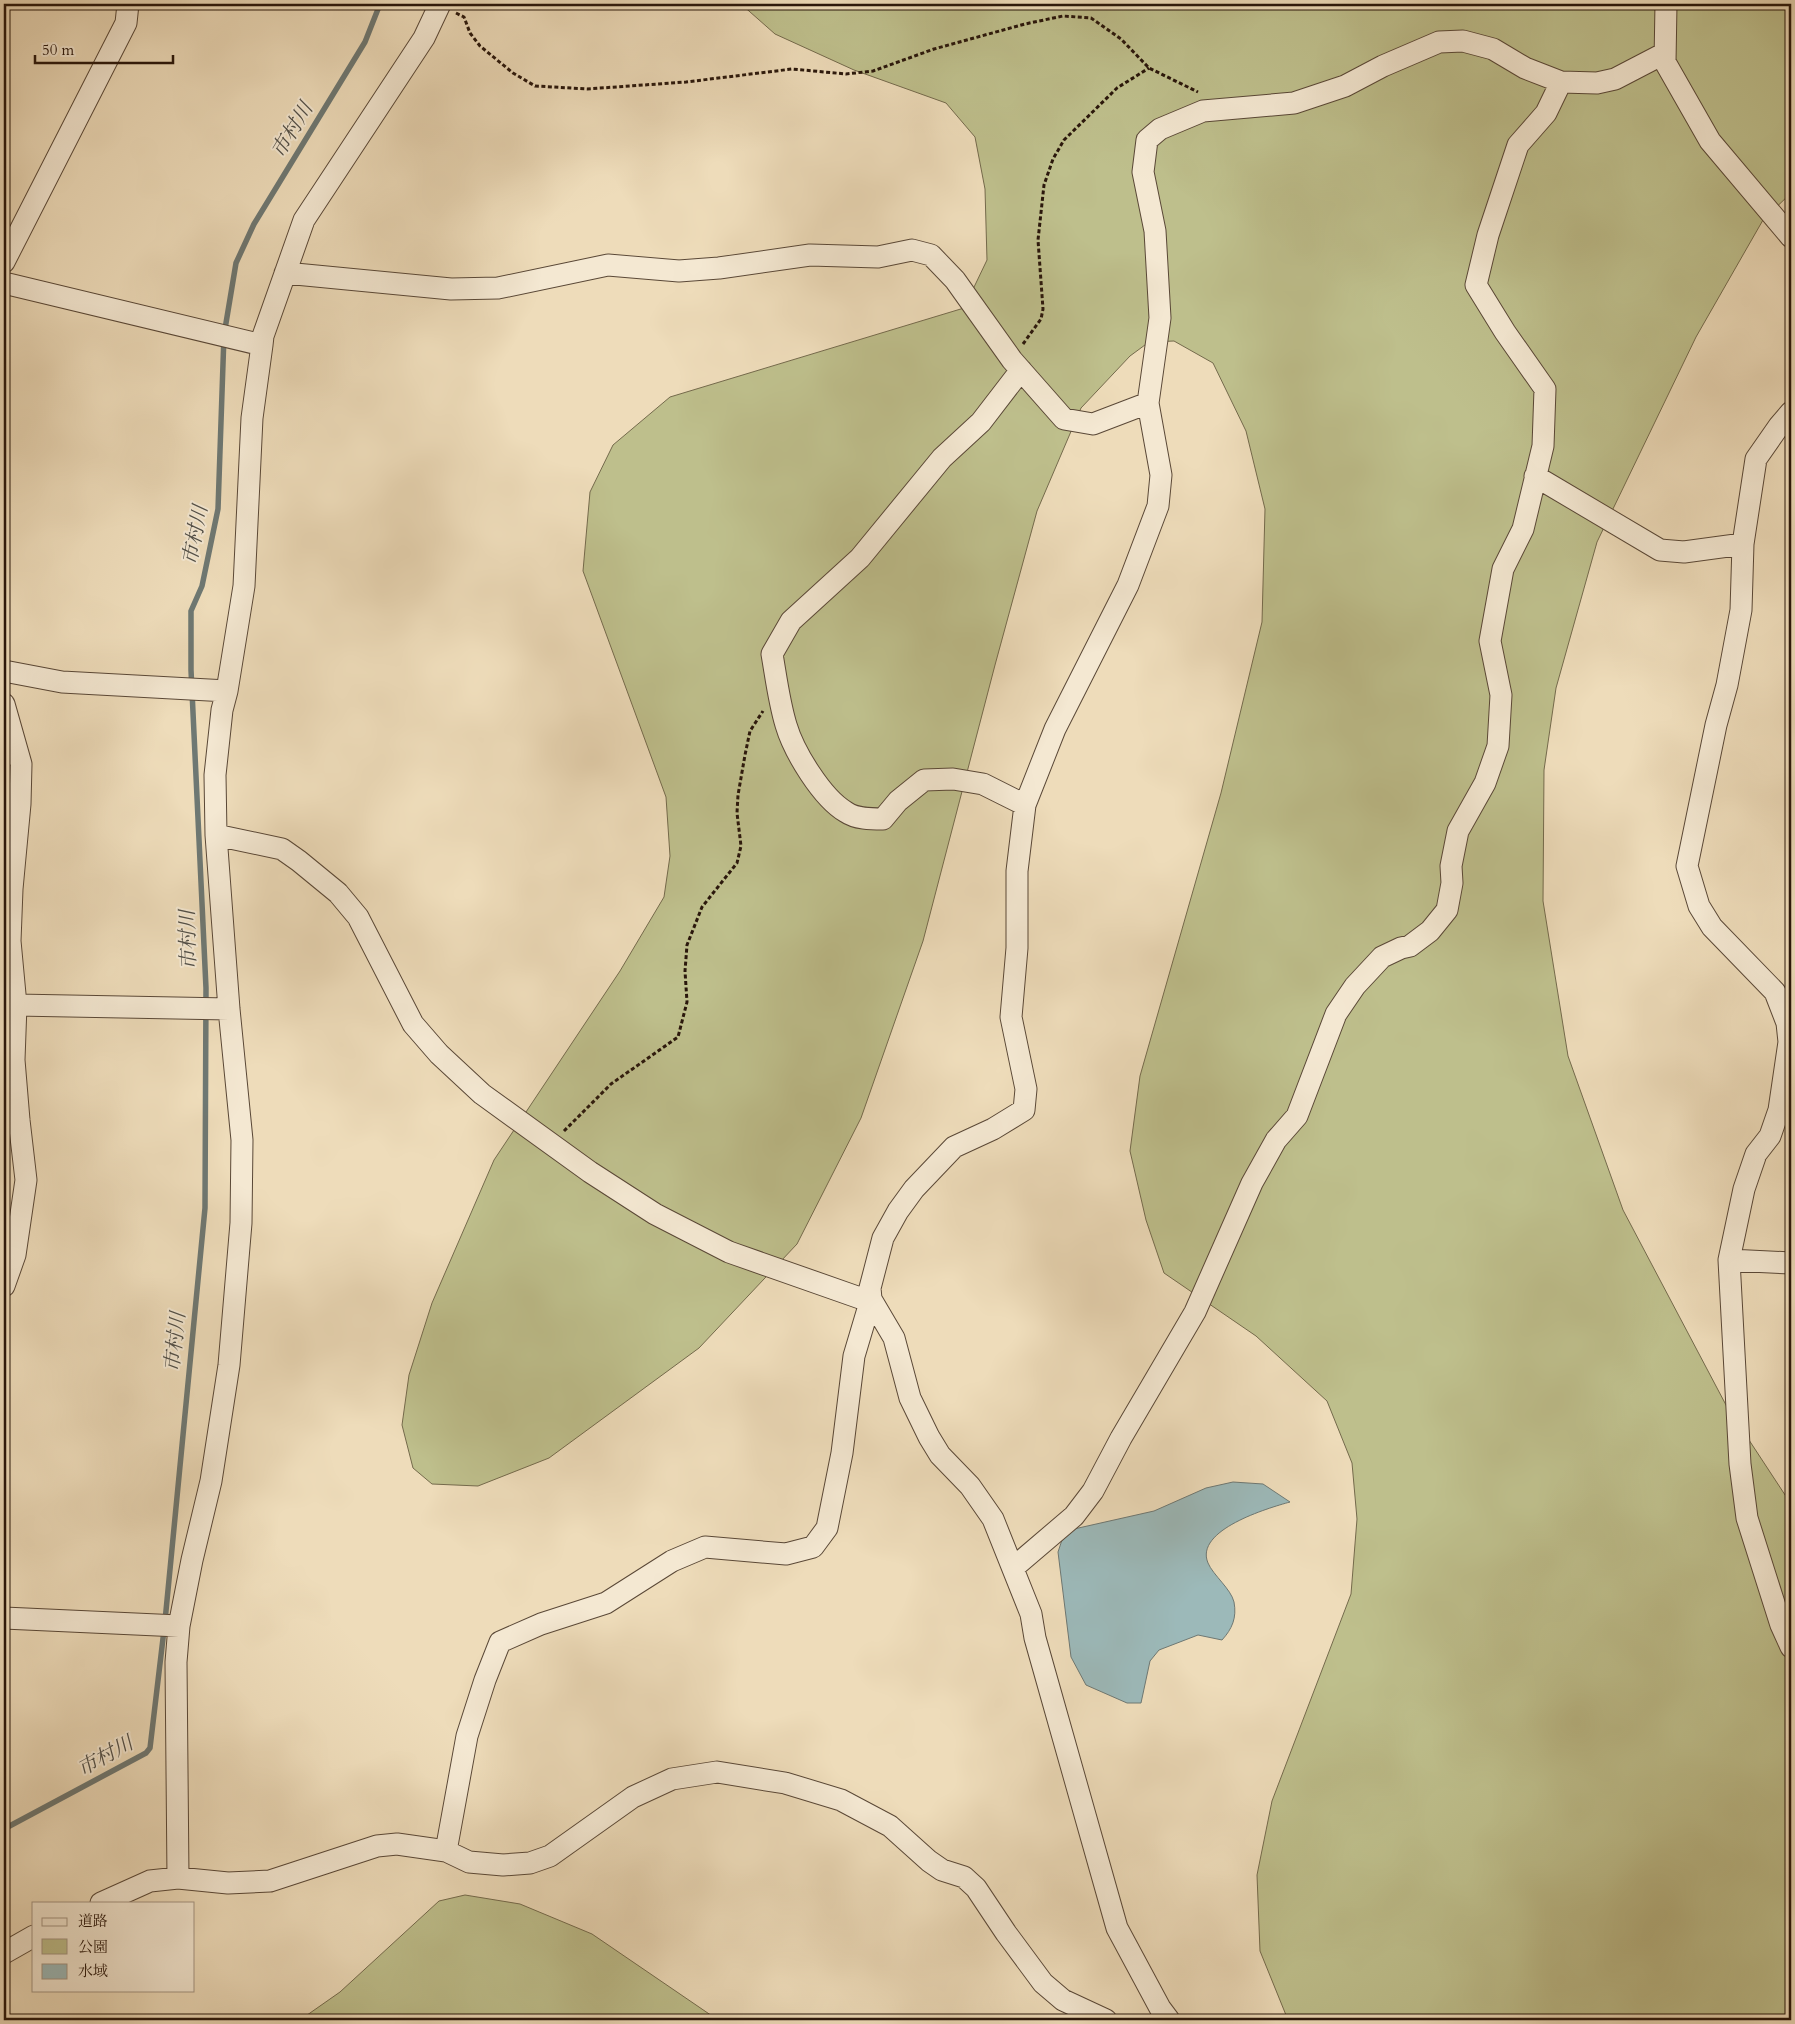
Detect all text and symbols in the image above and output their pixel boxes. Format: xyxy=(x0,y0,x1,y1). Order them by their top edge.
scale bar xyxy=(35,32,172,64)
text: 50 m xyxy=(42,40,74,60)
water label: 市村川 xyxy=(265,96,320,163)
water label: 市村川 xyxy=(176,501,214,567)
water label: 市村川 xyxy=(173,908,203,970)
water label: 市村川 xyxy=(158,1309,192,1373)
water label: 市村川 xyxy=(72,1729,140,1782)
legend xyxy=(32,1902,195,1992)
text: 道路 xyxy=(78,1911,108,1931)
text: 公園 xyxy=(78,1937,108,1957)
text: 水域 xyxy=(78,1961,108,1981)

